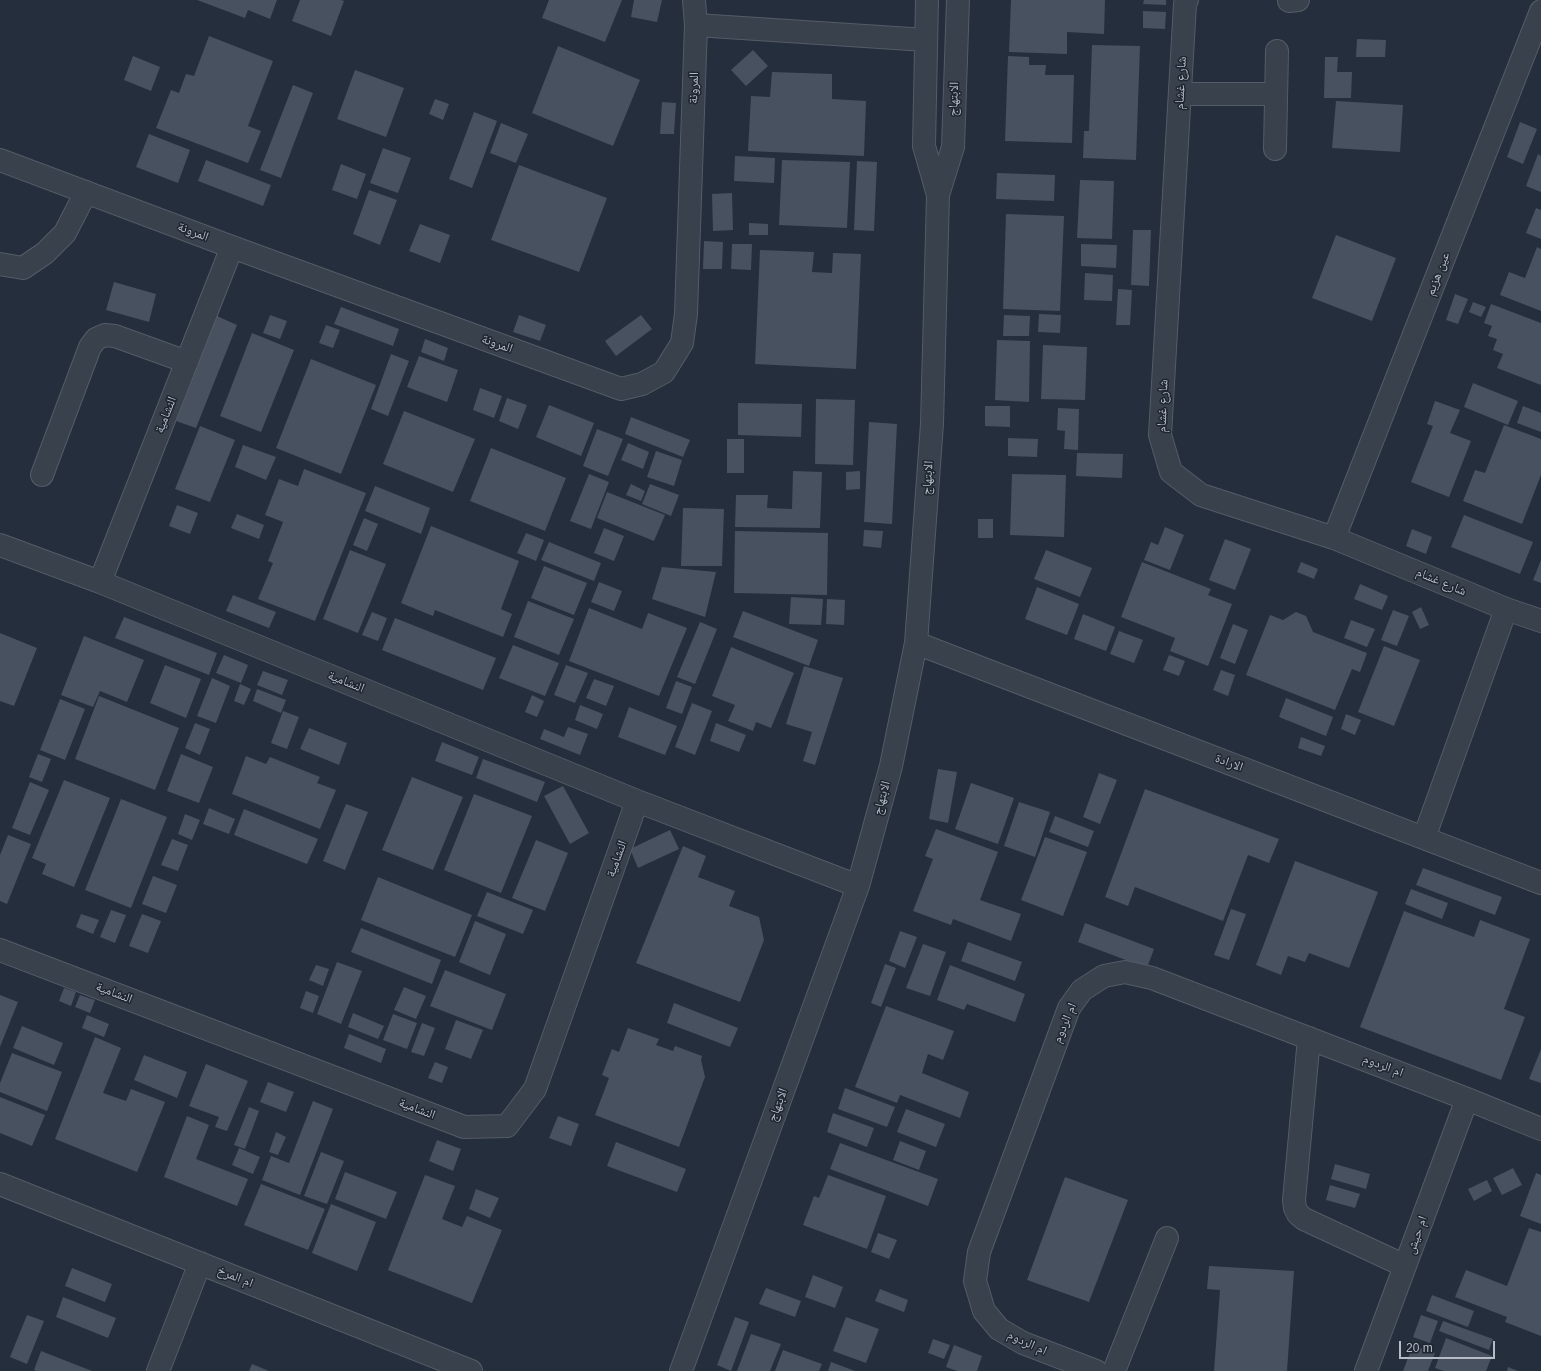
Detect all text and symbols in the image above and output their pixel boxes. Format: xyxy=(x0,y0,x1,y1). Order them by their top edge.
street label: شارع غشام xyxy=(1172,56,1190,110)
street label: المرونة xyxy=(686,72,702,104)
street label: الابتهاج xyxy=(946,81,962,117)
street label: المرونة xyxy=(175,219,211,245)
street label: عين هزيم xyxy=(1423,250,1453,298)
street label: المرونة xyxy=(479,331,515,357)
street label: شارع غشام xyxy=(1154,379,1172,433)
street label: النشامية xyxy=(152,394,180,436)
street label: الابتهاج xyxy=(919,460,937,496)
street label: شارع غشام xyxy=(1413,564,1469,600)
street label: النشامية xyxy=(325,668,367,696)
street label: الارادة xyxy=(1213,751,1245,775)
street label: الابتهاج xyxy=(870,779,894,817)
street label: النشامية xyxy=(603,838,631,880)
street label: النشامية xyxy=(93,979,135,1007)
street label: ام الردوم xyxy=(1050,1001,1080,1045)
street label: ام الردوم xyxy=(1361,1051,1405,1081)
street label: الابتهاج xyxy=(765,1086,791,1124)
street label: النشامية xyxy=(396,1095,438,1123)
street label: ام حيش xyxy=(1403,1214,1431,1256)
street label: ام المرخ xyxy=(215,1263,255,1291)
street label: ام الردوم xyxy=(1005,1327,1049,1359)
scale bar xyxy=(1401,1333,1497,1359)
text: 20 m xyxy=(1406,1341,1433,1355)

